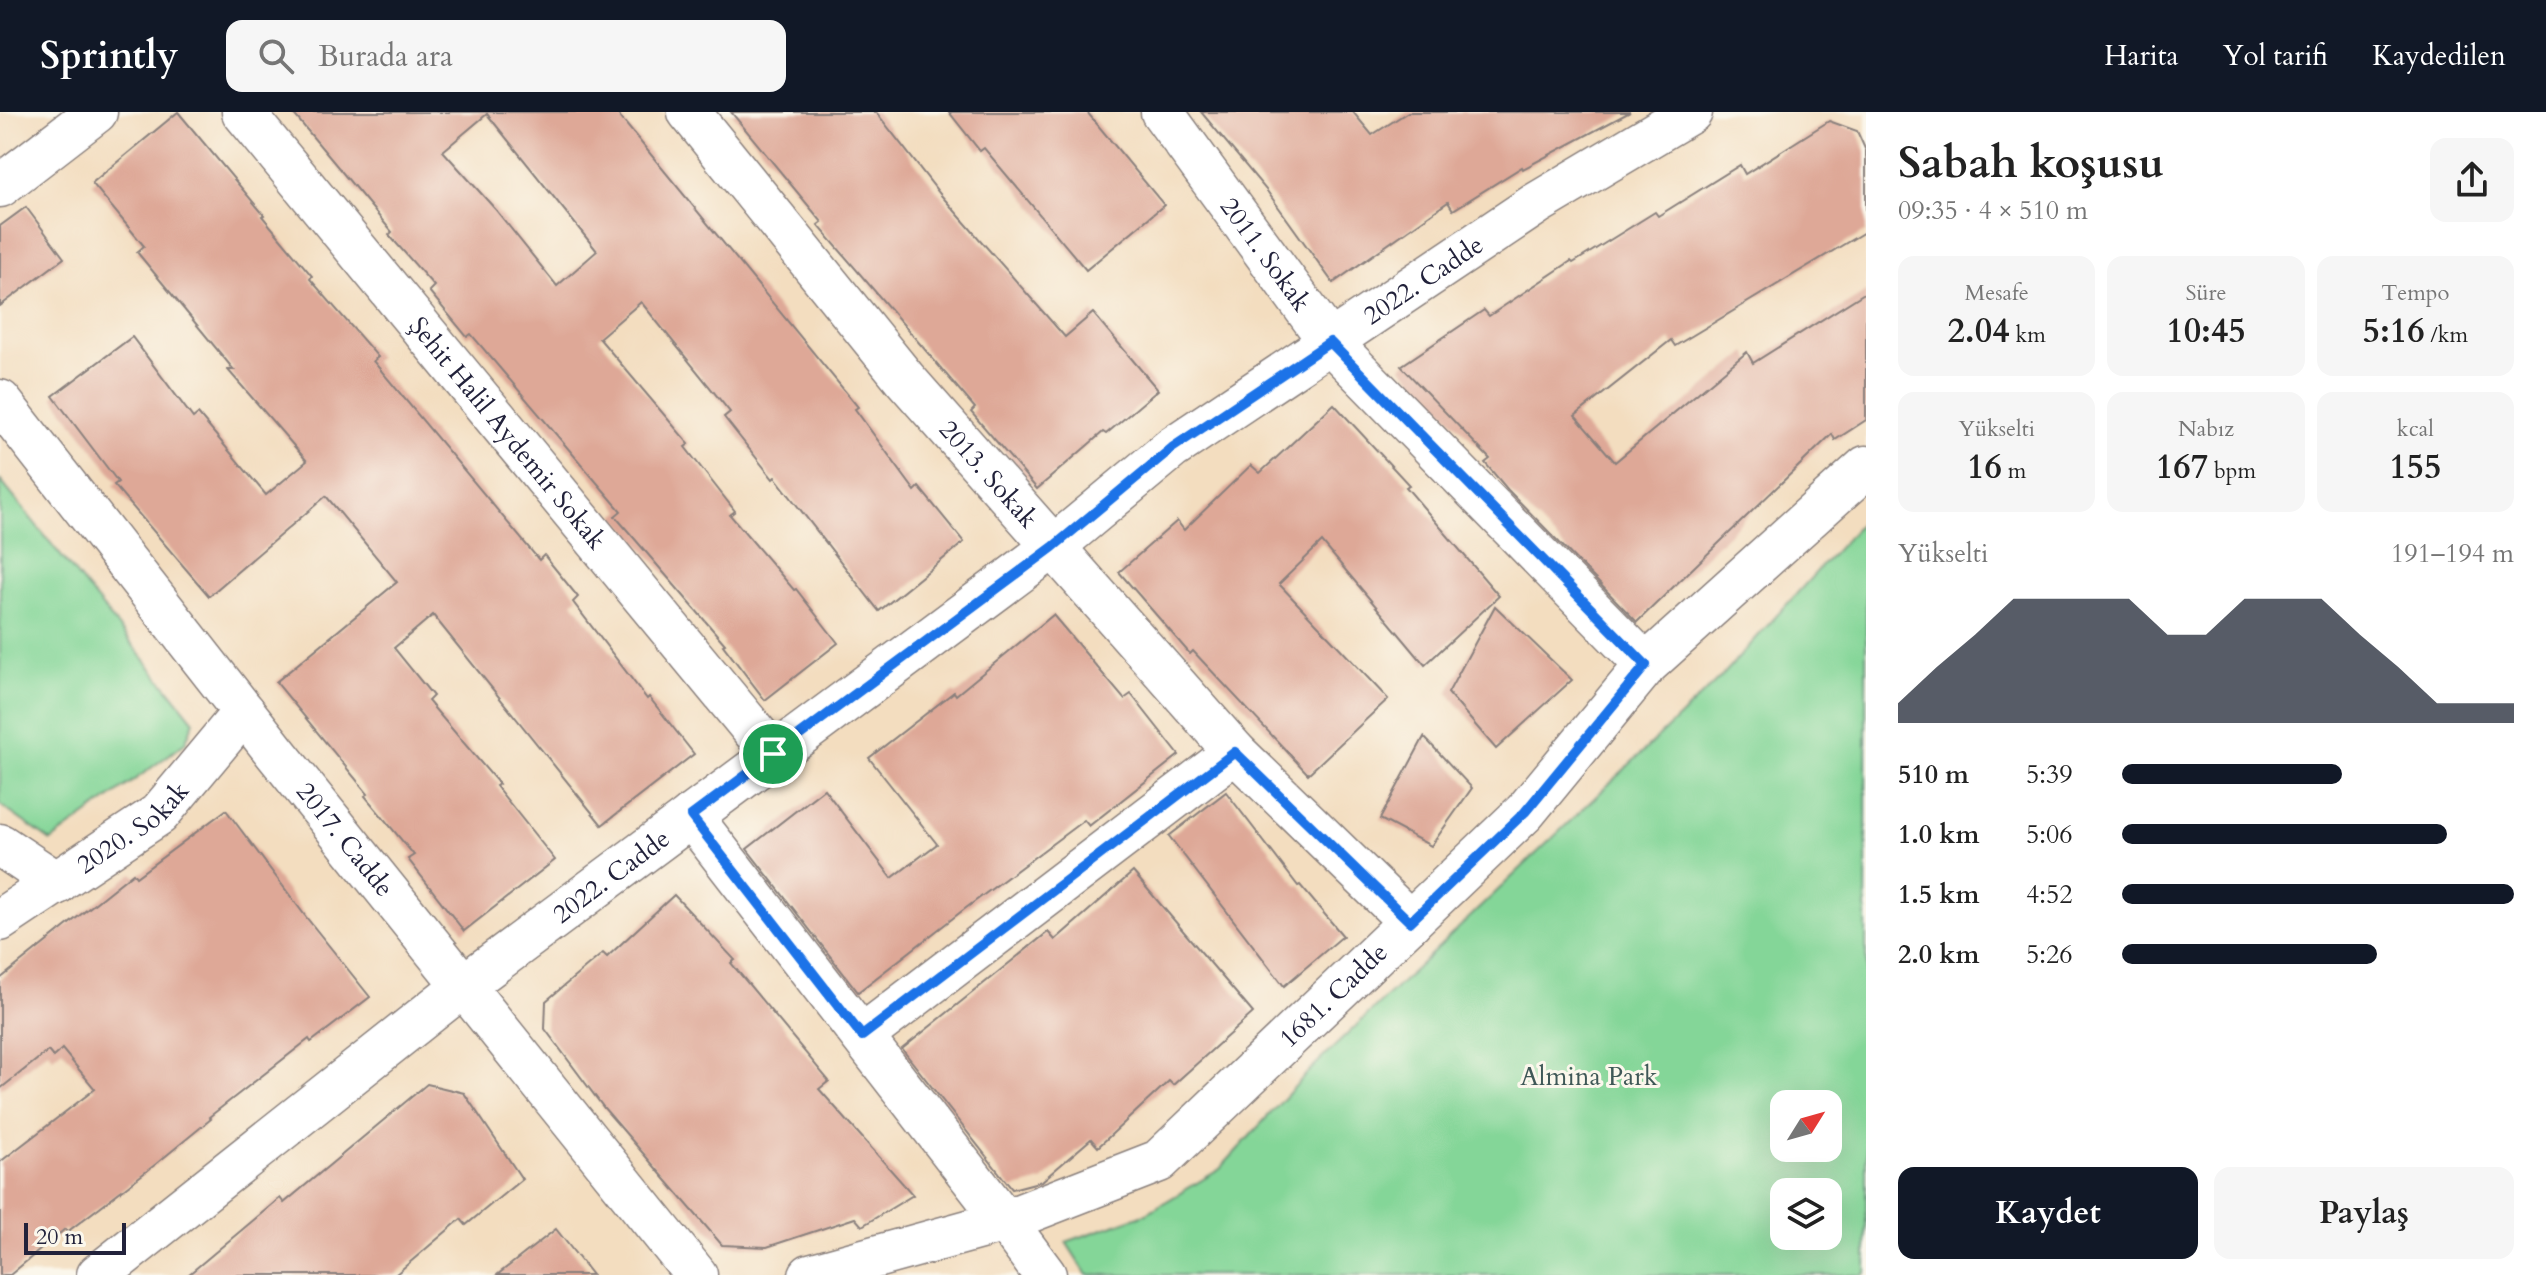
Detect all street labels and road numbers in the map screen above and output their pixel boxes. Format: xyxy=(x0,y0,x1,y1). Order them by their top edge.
street label: 2011. Sokak xyxy=(1212,190,1319,318)
street label: 2022. Cadde xyxy=(1356,227,1490,333)
street label: Şehit Halil Aydemir Sokak xyxy=(401,309,614,557)
street label: 2013. Sokak xyxy=(932,412,1046,535)
street label: 2020. Sokak xyxy=(70,774,196,882)
street label: 2017. Cadde xyxy=(289,775,402,904)
street label: 2022. Cadde xyxy=(545,821,677,931)
street label: 1681. Cadde xyxy=(1271,935,1395,1055)

